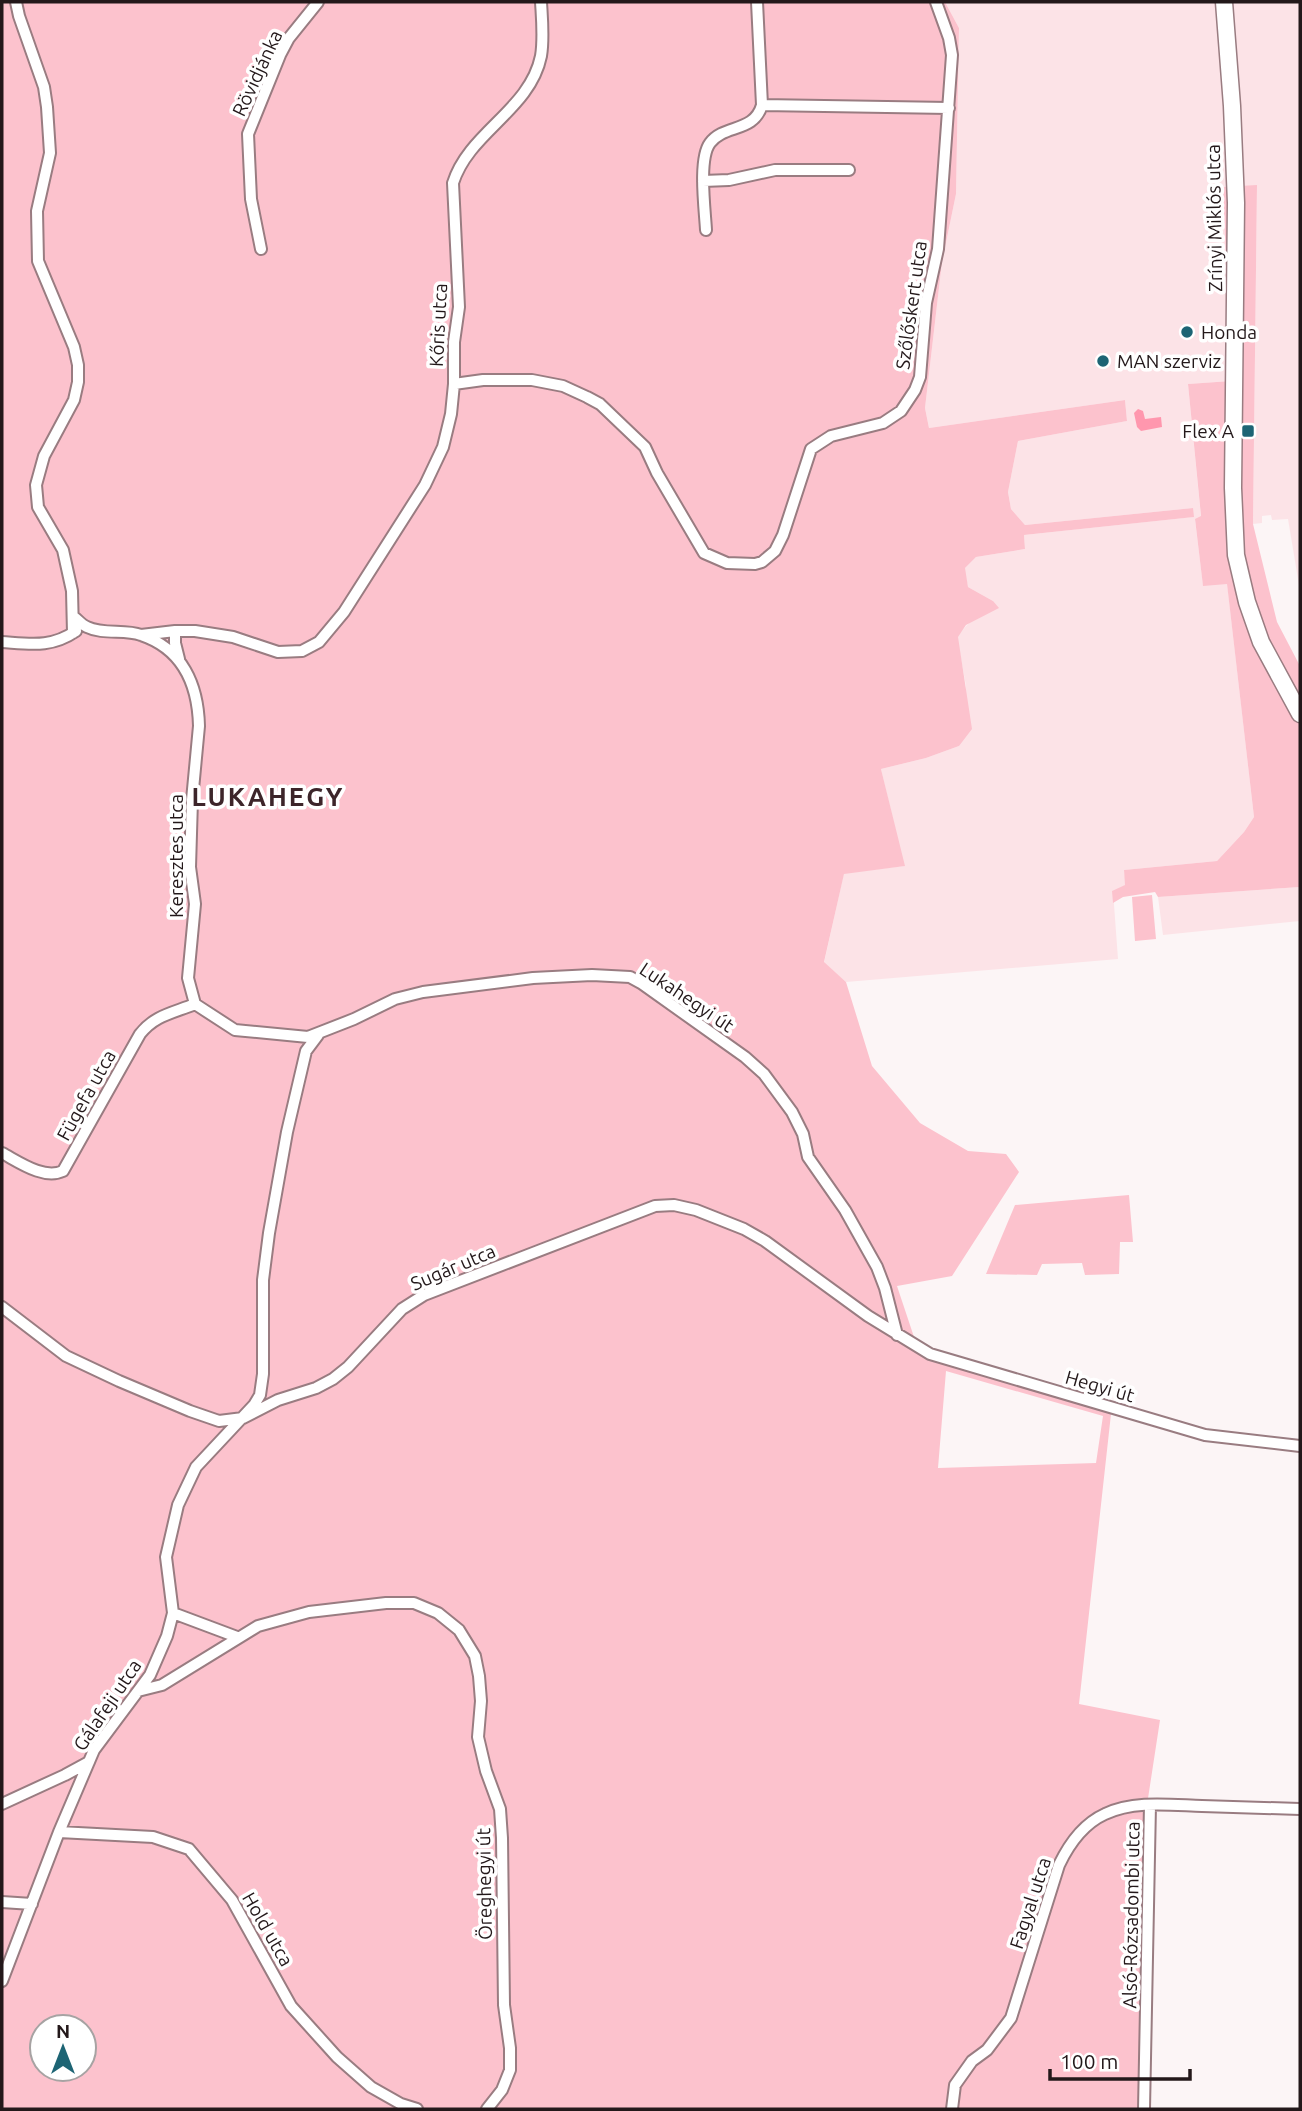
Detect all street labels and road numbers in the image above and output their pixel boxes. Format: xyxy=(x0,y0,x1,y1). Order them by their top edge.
street label: Rövidjánka xyxy=(227,26,287,120)
street label: Zrínyi Miklós utca xyxy=(1202,144,1226,292)
street label: Szőlőskert utca xyxy=(891,239,931,371)
street label: Kőris utca xyxy=(425,283,451,367)
street label: Keresztes utca xyxy=(165,794,187,918)
street label: Lukahegyi út xyxy=(636,958,739,1037)
street label: Fügefa utca xyxy=(52,1046,120,1144)
street label: Sugár utca xyxy=(407,1239,499,1295)
street label: Hegyi út xyxy=(1063,1366,1138,1407)
street label: Gálafeji utca xyxy=(68,1655,146,1755)
street label: Alsó-Rózsadombi utca xyxy=(1118,1821,1144,2009)
street label: Öreghegyi út xyxy=(472,1827,496,1940)
street label: Fagyal utca xyxy=(1005,1854,1055,1952)
street label: Hold utca xyxy=(238,1888,298,1970)

